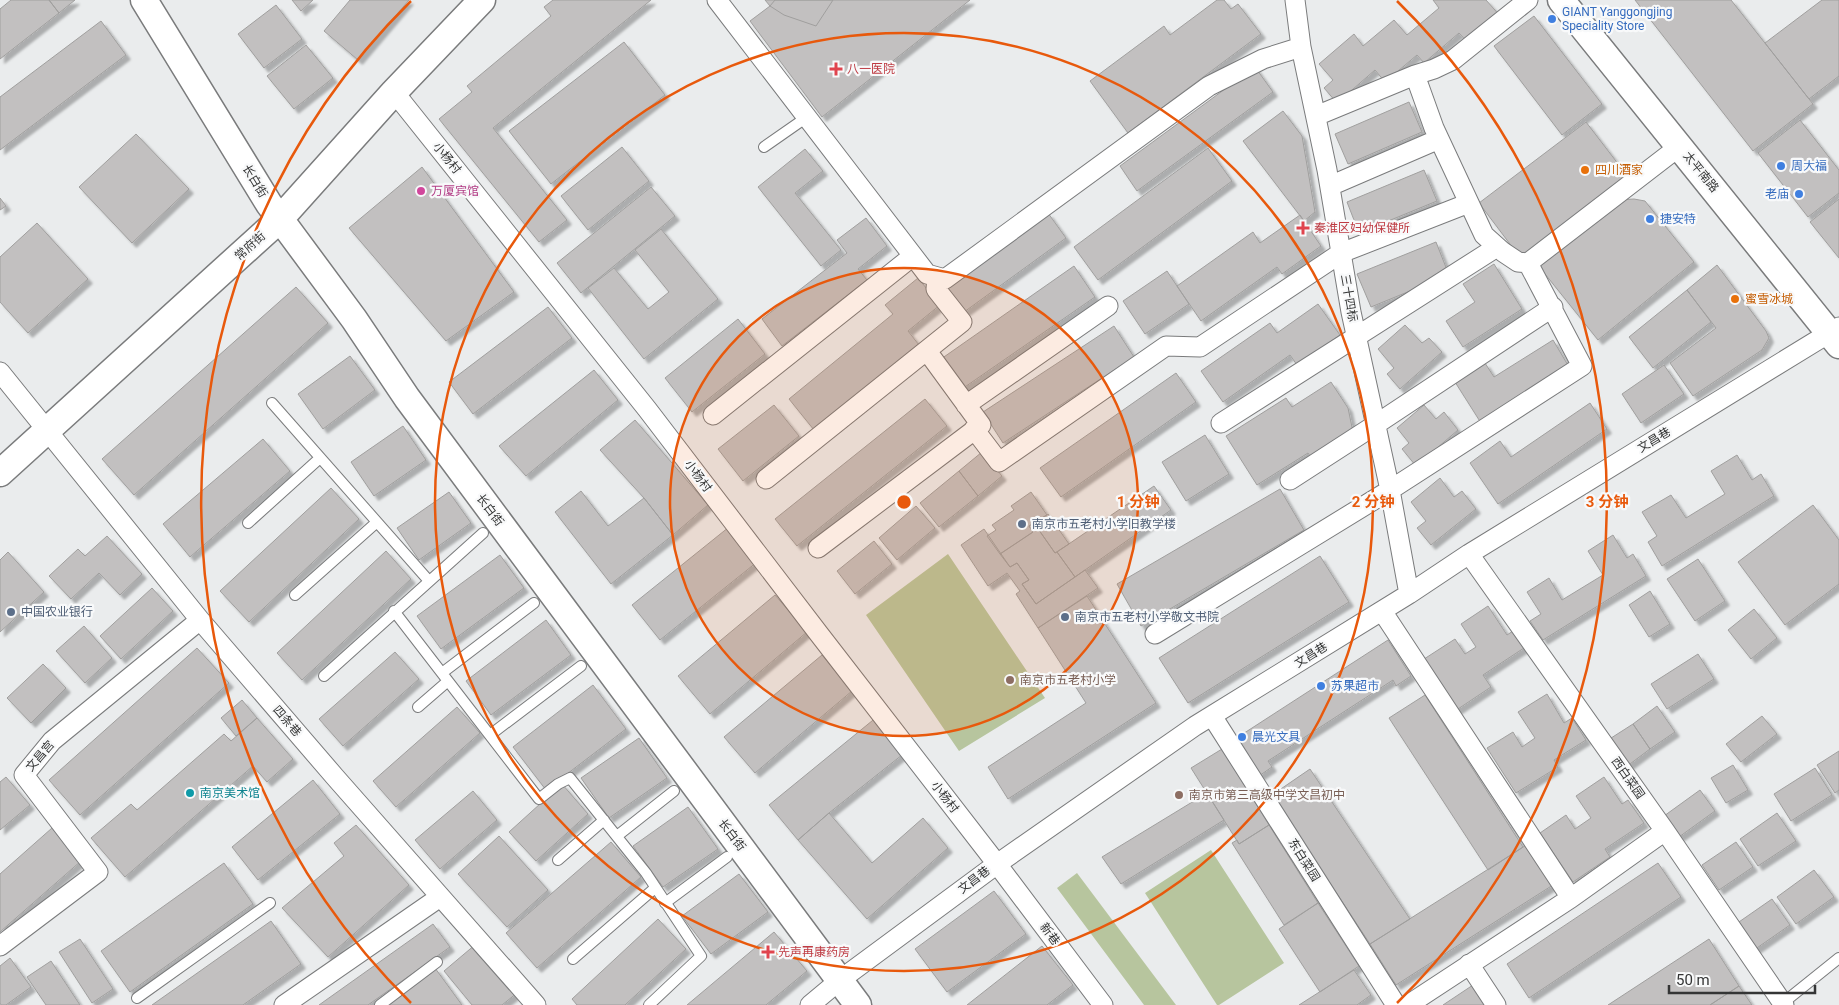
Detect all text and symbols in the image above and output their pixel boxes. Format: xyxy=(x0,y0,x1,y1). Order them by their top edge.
place label: GIANT Yanggongjing Speciality Store xyxy=(1562,5,1672,33)
marker: GIANT Yanggongjing Speciality Store xyxy=(1546,13,1558,25)
marker: 八一医院 xyxy=(829,62,843,76)
place label: 八一医院 xyxy=(847,62,895,76)
street label: 小杨村 xyxy=(430,140,464,177)
street label: 太平南路 xyxy=(1680,149,1722,195)
place label: 周大福 xyxy=(1791,159,1827,173)
marker: 周大福 xyxy=(1775,160,1787,172)
street label: 长白街 xyxy=(240,162,270,200)
place label: 四川酒家 xyxy=(1595,163,1643,177)
marker: 四川酒家 xyxy=(1579,164,1591,176)
place label: 万厦宾馆 xyxy=(431,184,479,198)
marker: 万厦宾馆 xyxy=(415,185,427,197)
place label: 老庙 xyxy=(1765,187,1789,201)
marker: 老庙 xyxy=(1793,188,1805,200)
place label: 捷安特 xyxy=(1660,212,1696,226)
marker: 捷安特 xyxy=(1644,213,1656,225)
marker: 秦淮区妇幼保健所 xyxy=(1296,221,1310,235)
place label: 秦淮区妇幼保健所 xyxy=(1314,221,1410,235)
street label: 常府街 xyxy=(232,229,268,263)
street label: 三十四标 xyxy=(1338,273,1360,323)
place label: 蜜雪冰城 xyxy=(1745,292,1793,306)
marker: 蜜雪冰城 xyxy=(1729,293,1741,305)
street label: 文昌巷 xyxy=(1635,425,1673,455)
street label: 小杨村 xyxy=(682,457,715,495)
street label: 长白街 xyxy=(474,491,506,529)
centre of rings xyxy=(895,493,913,511)
text: 1 分钟 xyxy=(1117,493,1159,511)
text: 2 分钟 xyxy=(1352,493,1394,511)
text: 3 分钟 xyxy=(1586,493,1628,511)
place label: 南京市五老村小学旧教学楼 xyxy=(1032,517,1176,531)
marker: 南京市五老村小学旧教学楼 xyxy=(1016,518,1028,530)
place label: 中国农业银行 xyxy=(21,605,93,619)
marker: 中国农业银行 xyxy=(5,606,17,618)
place label: 南京市五老村小学敬文书院 xyxy=(1075,610,1219,624)
marker: 南京市五老村小学敬文书院 xyxy=(1059,611,1071,623)
street label: 文昌巷 xyxy=(1292,640,1330,670)
place label: 南京市五老村小学 xyxy=(1020,673,1116,687)
marker: 南京市五老村小学 xyxy=(1004,674,1016,686)
place label: 苏果超市 xyxy=(1331,679,1379,693)
marker: 苏果超市 xyxy=(1315,680,1327,692)
street label: 四条巷 xyxy=(270,703,304,739)
place label: 晨光文具 xyxy=(1252,730,1300,744)
marker: 晨光文具 xyxy=(1236,731,1248,743)
street label: 文昌宫 xyxy=(23,738,57,774)
street label: 西白菜园 xyxy=(1608,754,1648,802)
street label: 小杨村 xyxy=(928,779,962,816)
place label: 南京美术馆 xyxy=(200,786,260,800)
marker: 南京美术馆 xyxy=(184,787,196,799)
place label: 南京市第三高级中学文昌初中 xyxy=(1189,788,1345,802)
marker: 南京市第三高级中学文昌初中 xyxy=(1173,789,1185,801)
street label: 长白街 xyxy=(716,816,748,854)
street label: 东白菜园 xyxy=(1285,836,1323,884)
street label: 文昌巷 xyxy=(955,864,993,896)
street label: 新巷 xyxy=(1037,920,1063,948)
place label: 先声再康药房 xyxy=(778,945,850,959)
marker: 先声再康药房 xyxy=(762,946,774,958)
scale bar xyxy=(1669,962,1815,994)
text: 50 m xyxy=(1676,971,1710,989)

